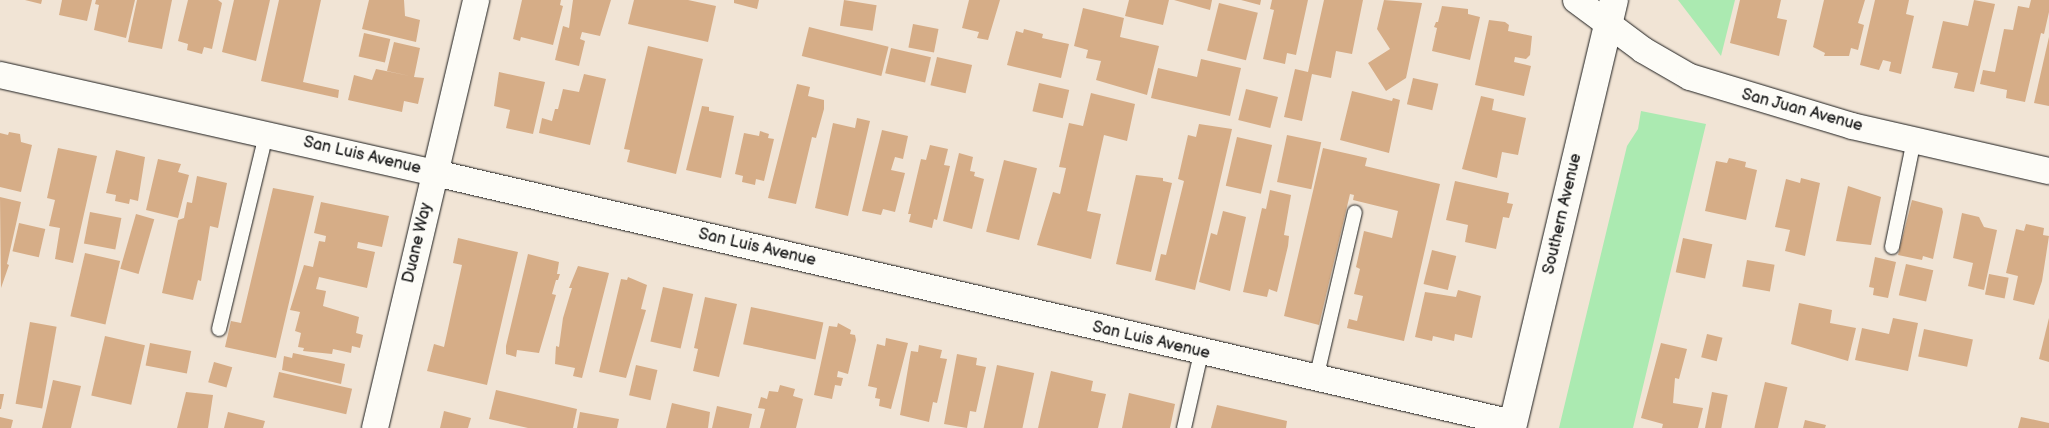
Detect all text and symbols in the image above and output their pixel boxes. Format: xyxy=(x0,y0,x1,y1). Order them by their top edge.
street label: San Juan Avenue xyxy=(1739,85,1865,137)
street label: San Luis Avenue xyxy=(301,133,423,179)
street label: Southern Avenue xyxy=(1540,152,1586,276)
street label: Duane Way xyxy=(399,201,437,285)
street label: San Luis Avenue xyxy=(696,225,818,271)
street label: San Luis Avenue xyxy=(1090,318,1212,364)

